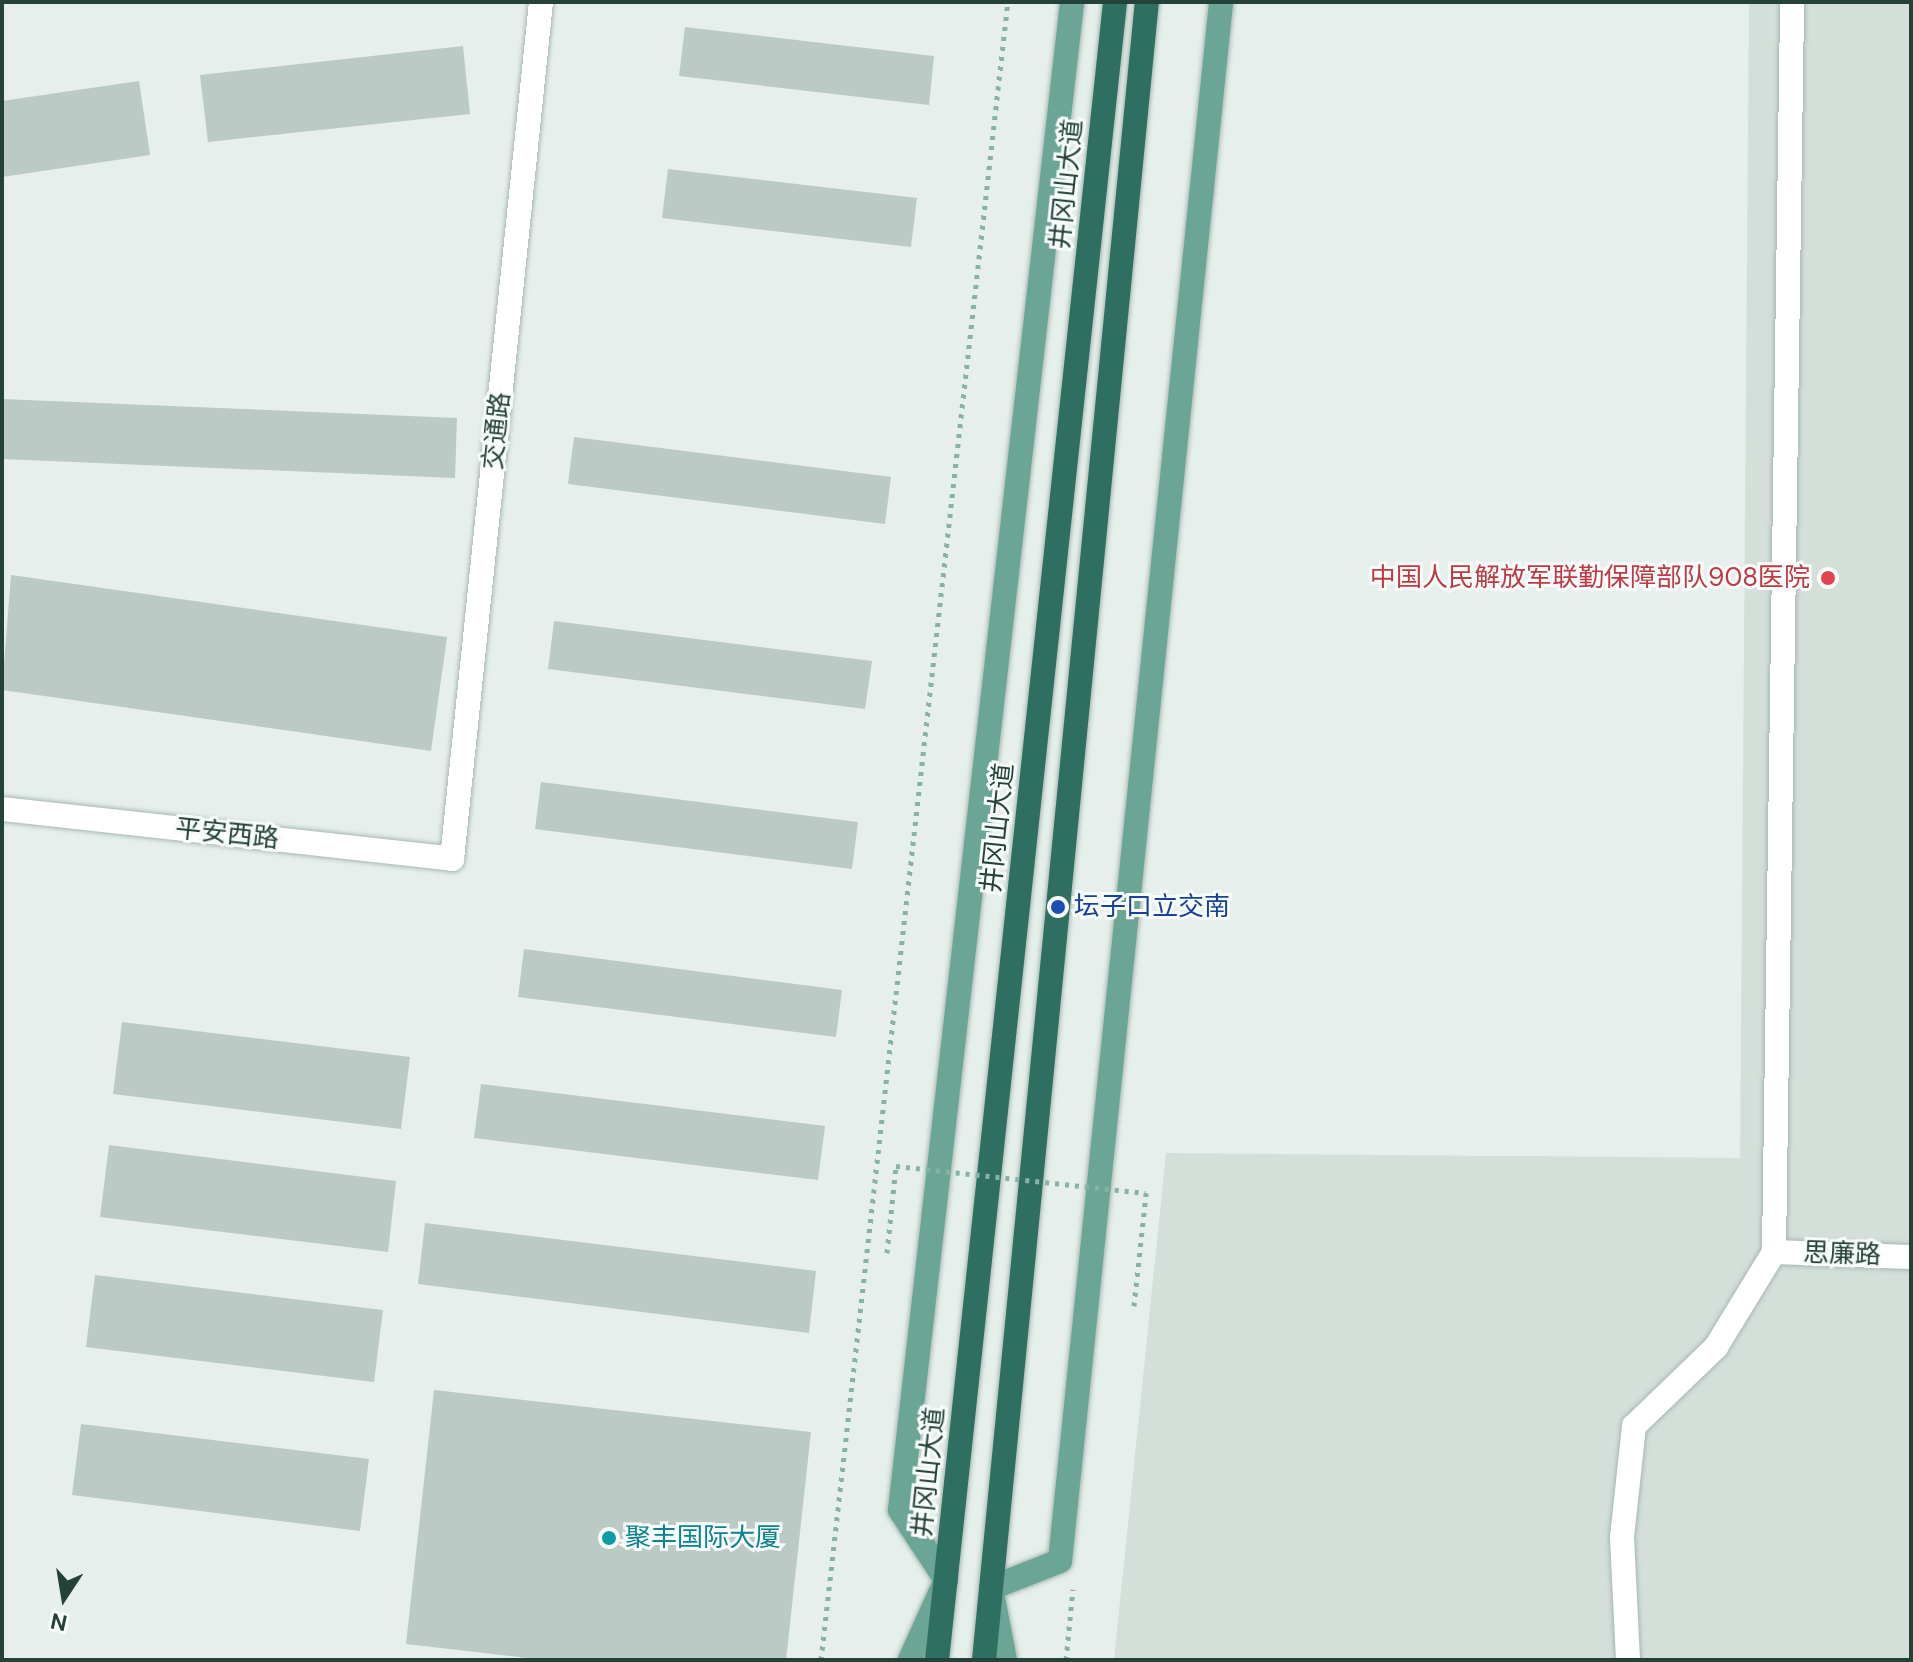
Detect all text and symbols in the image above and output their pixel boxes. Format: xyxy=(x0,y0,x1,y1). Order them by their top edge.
street label: 井冈山大道 xyxy=(1045,118,1089,250)
street label: 交通路 xyxy=(477,391,517,471)
place label: 中国人民解放军联勤保障部队908医院 xyxy=(1370,562,1810,594)
marker: 中国人民解放军联勤保障部队908医院 xyxy=(1817,567,1839,589)
street label: 井冈山大道 xyxy=(976,762,1020,894)
street label: 平安西路 xyxy=(174,813,280,855)
place label: 坛子口立交南 xyxy=(1074,891,1230,923)
marker: 坛子口立交南 xyxy=(1049,898,1067,916)
street label: 思廉路 xyxy=(1802,1237,1882,1271)
street label: 井冈山大道 xyxy=(907,1406,951,1538)
place label: 聚丰国际大厦 xyxy=(625,1522,781,1554)
marker: 聚丰国际大厦 xyxy=(600,1529,618,1547)
north arrow xyxy=(24,1558,104,1638)
text: N xyxy=(48,1606,70,1638)

